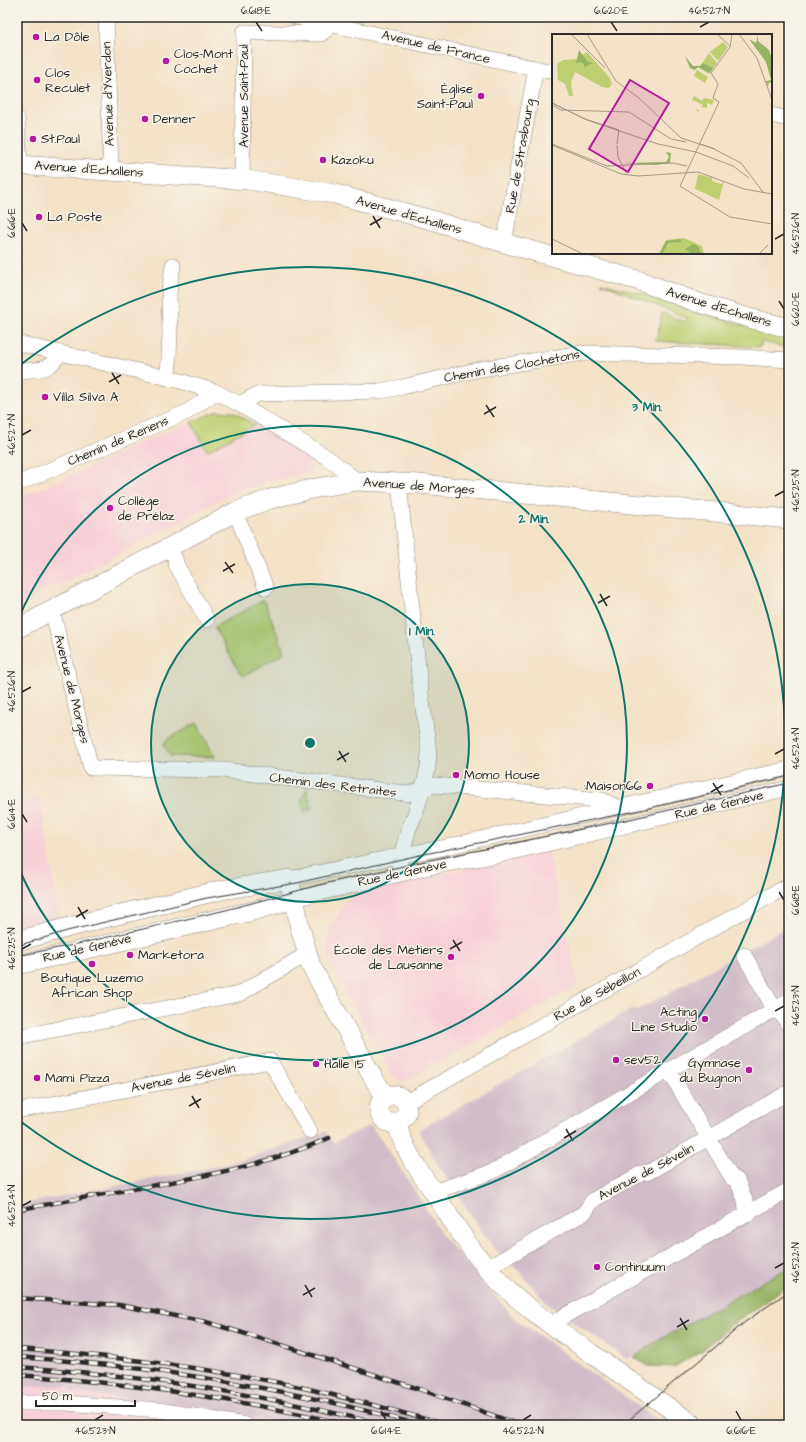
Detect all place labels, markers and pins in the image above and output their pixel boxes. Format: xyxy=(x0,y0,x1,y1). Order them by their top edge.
place label: La Dôle xyxy=(44,28,90,46)
marker: La Dôle xyxy=(31,32,41,42)
place label: Clos-Mont Cochet xyxy=(174,45,234,78)
marker: Clos-Mont Cochet xyxy=(161,56,171,66)
place label: Clos Reculet xyxy=(45,64,91,97)
marker: Clos Reculet xyxy=(32,75,42,85)
place label: Église Saint-Paul xyxy=(417,80,473,113)
marker: Église Saint-Paul xyxy=(476,91,486,101)
place label: Denner xyxy=(153,110,196,128)
marker: Denner xyxy=(140,114,150,124)
place label: St.Paul xyxy=(41,130,80,148)
marker: St.Paul xyxy=(28,134,38,144)
place label: Kazoku xyxy=(331,151,374,169)
marker: Kazoku xyxy=(318,155,328,165)
place label: La Poste xyxy=(47,208,102,226)
marker: La Poste xyxy=(34,212,44,222)
place label: Villa Silva A xyxy=(53,388,119,406)
marker: Villa Silva A xyxy=(40,392,50,402)
place label: Collège de Prélaz xyxy=(118,492,175,525)
marker: Collège de Prélaz xyxy=(105,503,115,513)
centre of rings xyxy=(303,736,317,750)
place label: Momo House xyxy=(464,766,540,784)
marker: Momo House xyxy=(451,770,461,780)
place label: :Maison66 xyxy=(584,777,642,795)
marker: :Maison66 xyxy=(645,781,655,791)
place label: École des Métiers de Lausanne xyxy=(334,941,443,974)
place label: Marketora xyxy=(138,946,204,964)
marker: Marketora xyxy=(125,950,135,960)
marker: École des Métiers de Lausanne xyxy=(446,952,456,962)
marker: Boutique Luzemo African Shop xyxy=(87,959,97,969)
place label: Boutique Luzemo African Shop xyxy=(41,969,144,1002)
place label: Acting Line Studio xyxy=(631,1003,698,1036)
marker: Acting Line Studio xyxy=(700,1014,710,1024)
place label: sev52 xyxy=(624,1051,662,1069)
place label: Gymnase du Bugnon xyxy=(680,1054,741,1088)
place label: Halle 15 xyxy=(324,1055,366,1073)
marker: sev52 xyxy=(611,1055,621,1065)
marker: Halle 15 xyxy=(311,1059,321,1069)
marker: Gymnase du Bugnon xyxy=(744,1065,754,1075)
place label: Mami Pizza xyxy=(45,1069,110,1087)
marker: Mami Pizza xyxy=(32,1073,42,1083)
place label: Continuum xyxy=(605,1258,666,1276)
marker: Continuum xyxy=(592,1262,602,1272)

